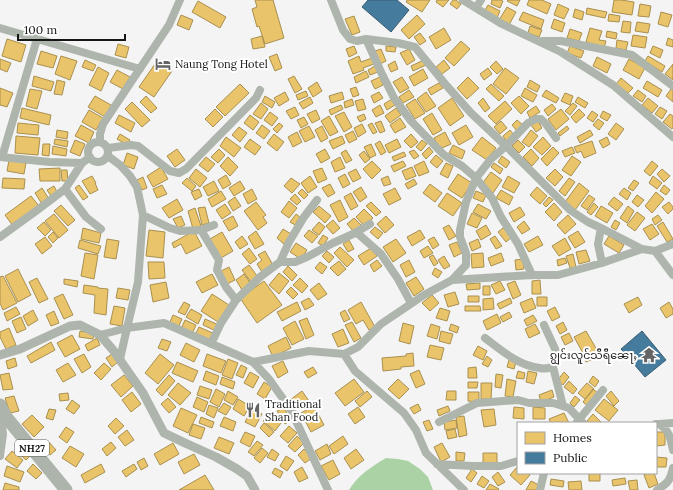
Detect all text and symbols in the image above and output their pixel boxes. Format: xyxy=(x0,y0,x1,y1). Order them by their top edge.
scale bar xyxy=(18,16,125,42)
text: 100 m xyxy=(24,22,57,37)
hotel icon: Naung Tong Hotel xyxy=(154,55,172,73)
place label: Naung Tong Hotel xyxy=(175,57,268,71)
temple icon: ၵျွင်းလူင်သီရီၼေႃႇ xyxy=(640,346,658,364)
place label: ၵျွင်းလူင်သီရီၼေႃႇ xyxy=(550,348,637,365)
place label: Traditional Shan Food xyxy=(265,397,321,424)
restaurant icon: Traditional Shan Food xyxy=(244,401,262,419)
legend xyxy=(517,422,657,474)
text: Homes xyxy=(553,430,592,445)
road number: NH27 xyxy=(15,440,49,456)
text: Public xyxy=(553,450,587,465)

